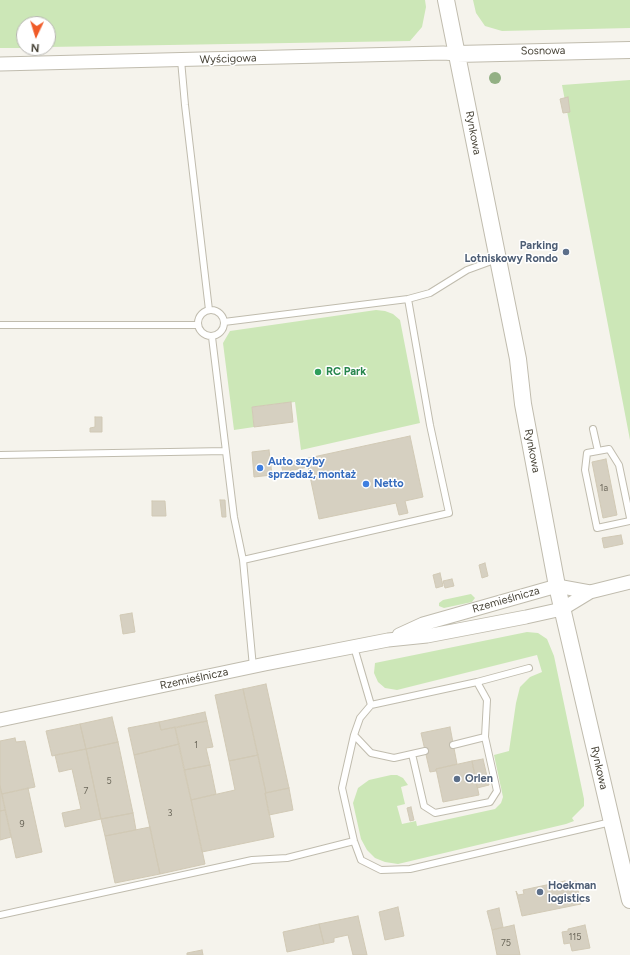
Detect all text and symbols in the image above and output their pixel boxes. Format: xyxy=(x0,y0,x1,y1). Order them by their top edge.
north arrow xyxy=(16,16,56,56)
text: N xyxy=(31,41,40,54)
street label: Sosnowa xyxy=(521,44,565,58)
street label: Wyścigowa xyxy=(199,51,257,67)
street label: Rynkowa xyxy=(462,110,484,156)
place label: Parking Lotniskowy Rondo xyxy=(464,239,558,265)
marker: Parking Lotniskowy Rondo xyxy=(561,247,571,257)
place label: RC Park xyxy=(326,365,366,379)
marker: RC Park xyxy=(313,367,323,377)
street label: Rynkowa xyxy=(521,428,543,474)
place label: Auto szyby sprzedaż, montaż xyxy=(268,455,356,481)
marker: Auto szyby sprzedaż, montaż xyxy=(255,463,265,473)
place label: Netto xyxy=(374,477,404,491)
marker: Netto xyxy=(361,479,371,489)
house number: 1a xyxy=(600,483,608,493)
street label: Rzemieślnicza xyxy=(471,584,541,616)
street label: Rzemieślnicza xyxy=(159,665,229,693)
house number: 1 xyxy=(194,740,198,750)
street label: Rynkowa xyxy=(588,745,610,791)
place label: Orlen xyxy=(465,772,493,786)
marker: Orlen xyxy=(452,774,462,784)
house number: 5 xyxy=(106,776,112,786)
house number: 7 xyxy=(84,786,88,796)
house number: 3 xyxy=(168,808,172,818)
house number: 9 xyxy=(19,819,25,829)
place label: Hoekman logistics xyxy=(548,879,596,905)
marker: Hoekman logistics xyxy=(535,887,545,897)
house number: 115 xyxy=(569,932,581,942)
house number: 75 xyxy=(501,938,511,948)

